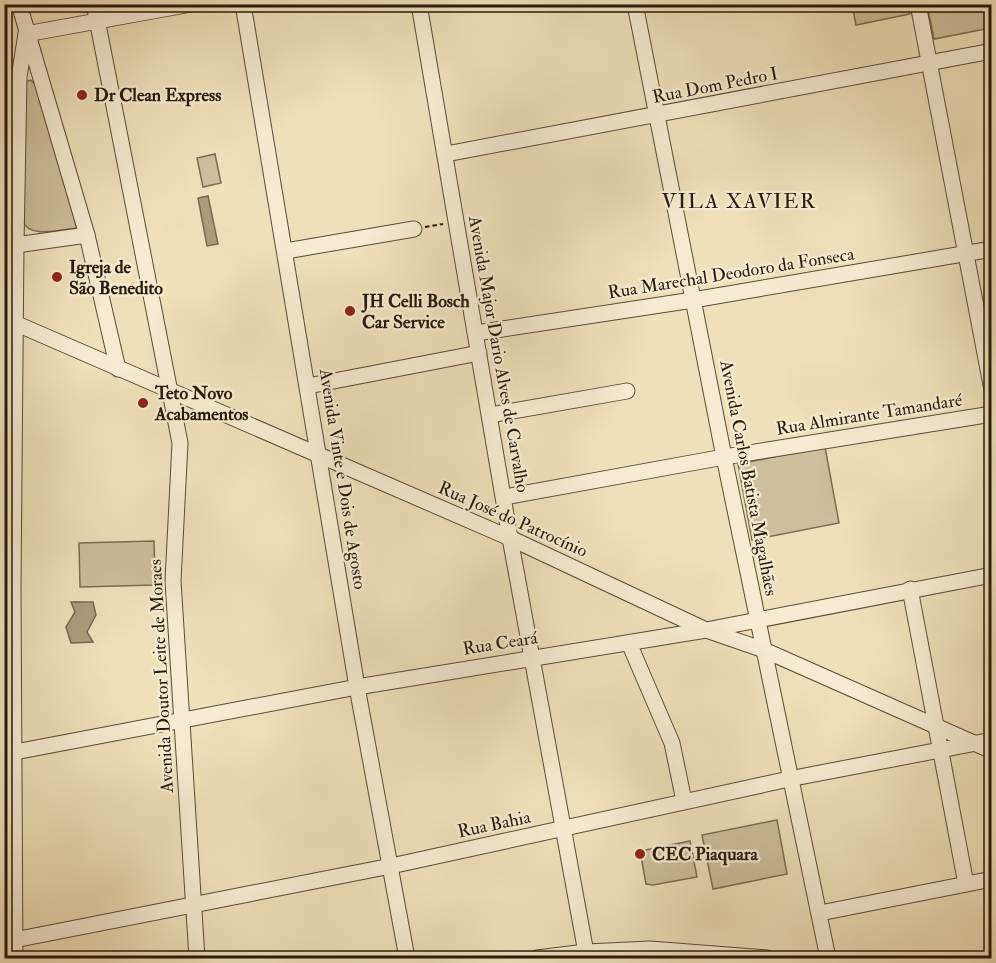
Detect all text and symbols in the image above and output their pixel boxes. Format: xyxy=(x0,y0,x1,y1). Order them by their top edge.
street label: Rua Dom Pedro I xyxy=(651,62,780,109)
place label: Dr Clean Express xyxy=(94,84,221,107)
marker: Dr Clean Express xyxy=(75,88,89,102)
district label: VILA XAVIER xyxy=(662,188,816,215)
street label: Avenida Major Dario Alves de Carvalho xyxy=(463,213,534,495)
street label: Rua Marechal Deodoro da Fonseca xyxy=(606,243,857,304)
place label: Igreja de São Benedito xyxy=(69,256,163,300)
marker: Igreja de São Benedito xyxy=(50,270,64,284)
place label: JH Celli Bosch Car Service xyxy=(361,290,470,334)
marker: JH Celli Bosch Car Service xyxy=(343,304,357,318)
street label: Avenida Carlos Batista Magalhães xyxy=(714,357,783,598)
street label: Avenida Vinte e Dois de Agosto xyxy=(314,366,371,591)
place label: Teto Novo Acabamentos xyxy=(154,382,249,426)
street label: Rua Almirante Tamandaré xyxy=(774,388,964,441)
marker: Teto Novo Acabamentos xyxy=(136,396,150,410)
street label: Rua José do Patrocínio xyxy=(435,476,591,563)
street label: Avenida Doutor Leite de Moraes xyxy=(144,559,179,794)
street label: Rua Ceará xyxy=(461,626,540,661)
street label: Rua Bahia xyxy=(456,805,533,843)
place label: CEC Piaquara xyxy=(652,843,759,866)
marker: CEC Piaquara xyxy=(633,847,647,861)

